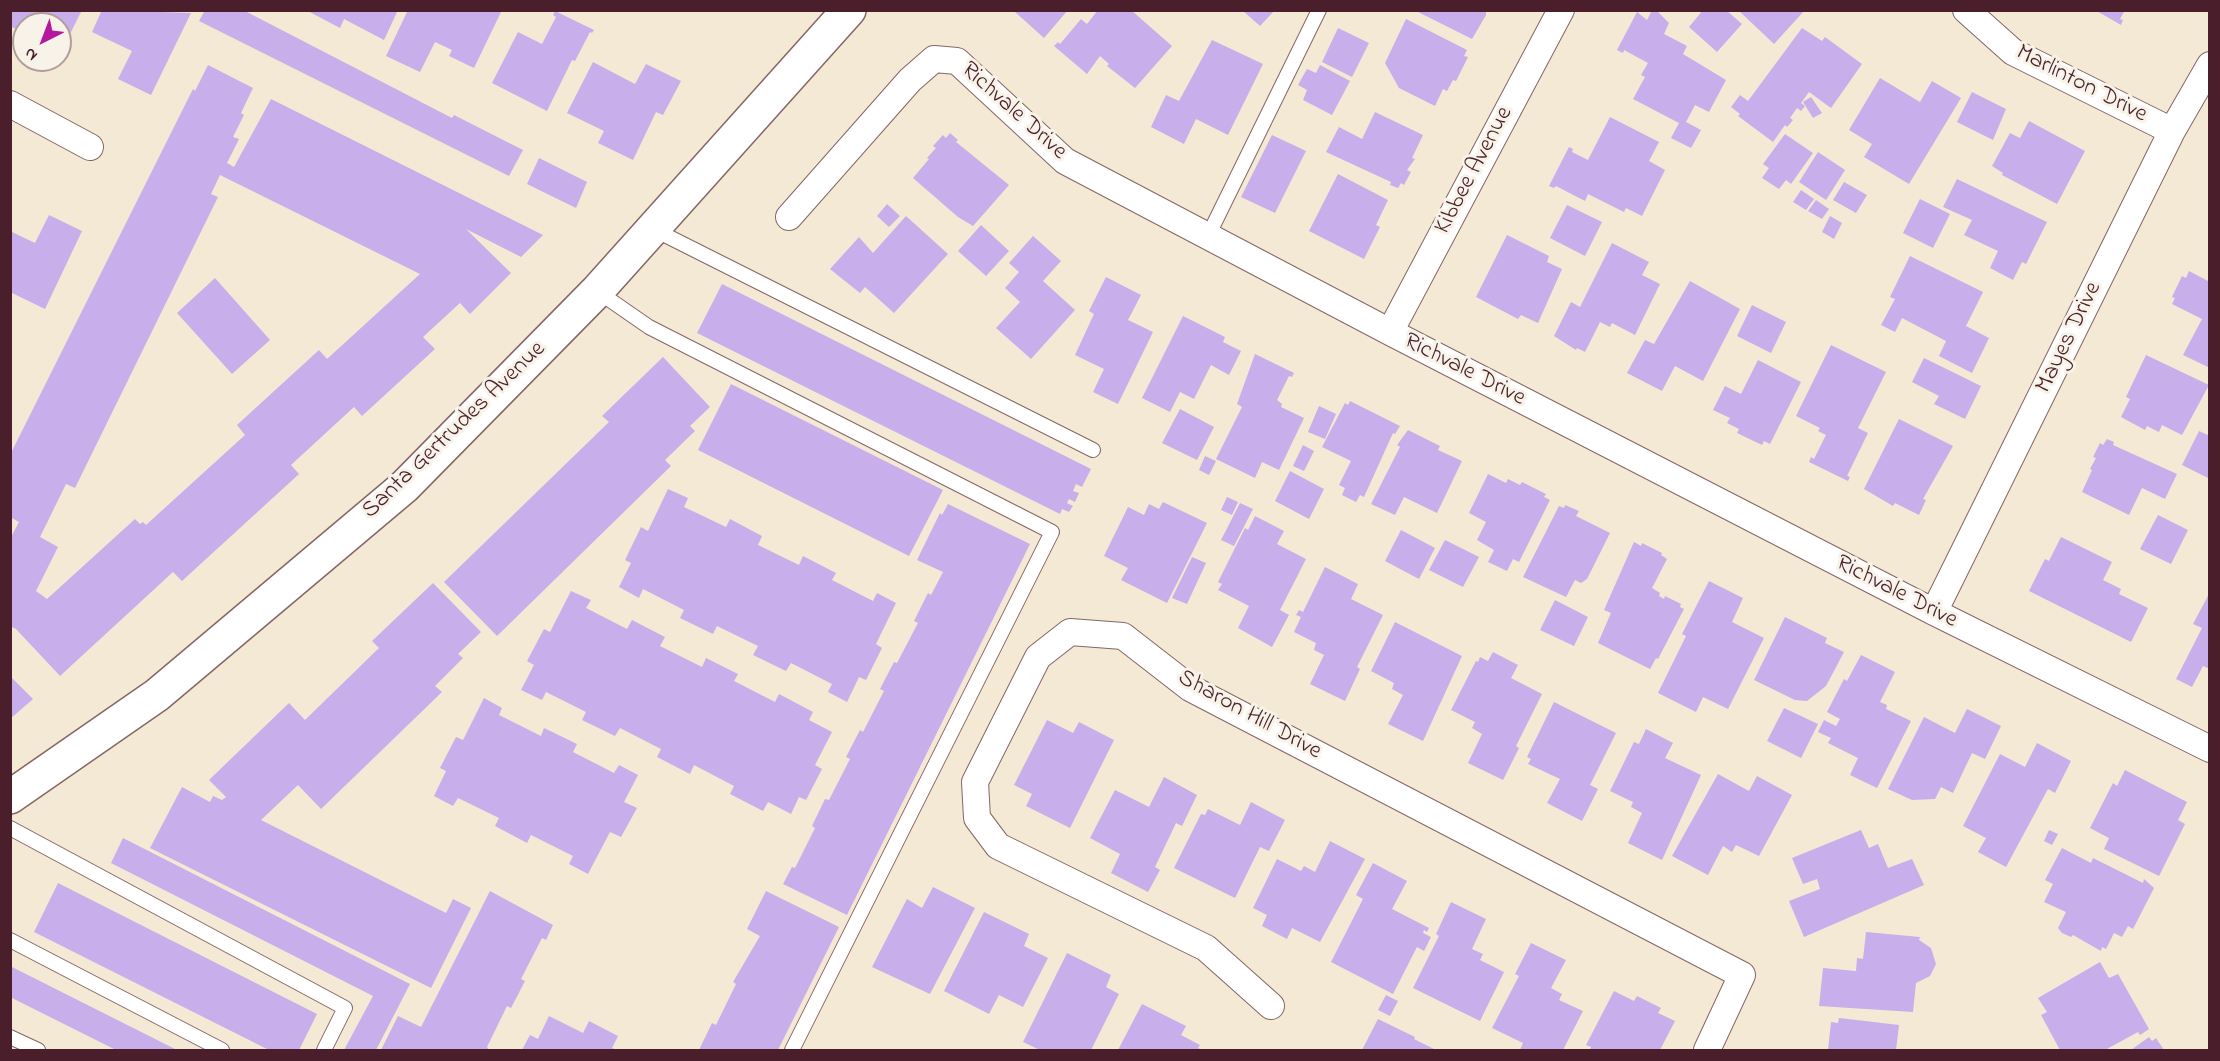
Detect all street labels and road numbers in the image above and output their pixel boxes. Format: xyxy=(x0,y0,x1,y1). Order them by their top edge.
street label: Marlinton Drive xyxy=(2010,40,2152,130)
street label: Richvale Drive xyxy=(954,57,1072,167)
street label: Kibbee Avenue xyxy=(1429,103,1521,239)
street label: Mayes Drive xyxy=(2031,278,2109,398)
street label: Richvale Drive xyxy=(1398,328,1530,414)
street label: Santa Gertrudes Avenue xyxy=(357,336,553,526)
street label: Richvale Drive xyxy=(1830,550,1962,636)
street label: Sharon Hill Drive xyxy=(1172,665,1326,767)

